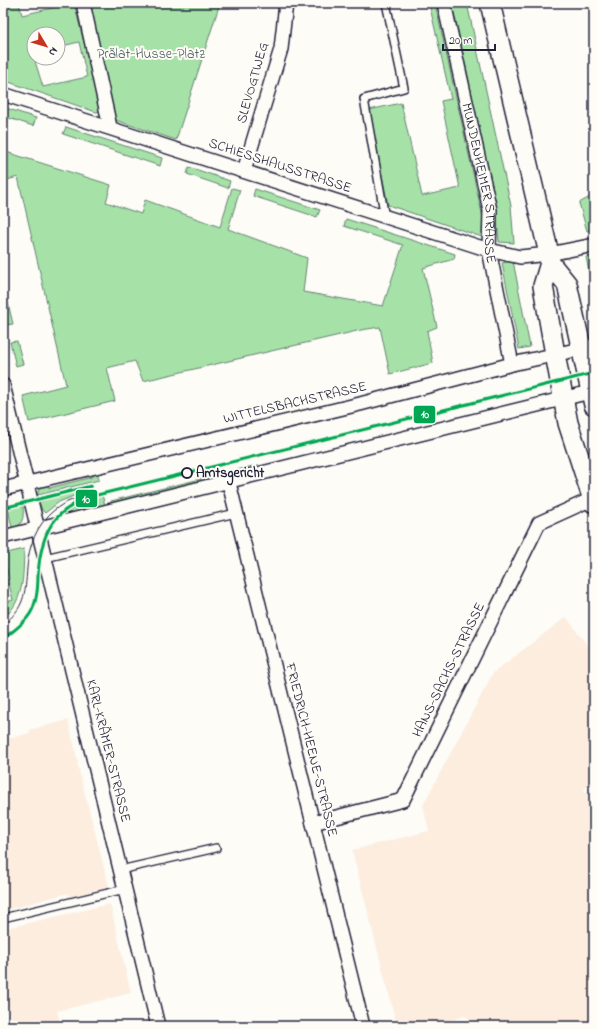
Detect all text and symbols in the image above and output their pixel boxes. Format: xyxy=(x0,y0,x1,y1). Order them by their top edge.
north arrow xyxy=(26,26,66,66)
scale bar xyxy=(443,26,495,52)
text: 20 m xyxy=(449,32,472,50)
street label: SLEVOGTWEG xyxy=(231,40,275,126)
text: N xyxy=(44,44,62,59)
park label: Prälat-Husse-Platz xyxy=(97,44,205,65)
street label: MUNDENHEIMER STRASSE xyxy=(456,101,502,265)
street label: SCHIESSHAUSSTRASSE xyxy=(206,133,354,199)
street label: WITTELSBACHSTRASSE xyxy=(221,376,369,430)
line badge: 10 xyxy=(413,405,436,424)
text: 10 xyxy=(421,407,429,423)
place label: Amtsgericht xyxy=(196,463,265,486)
marker: Amtsgericht xyxy=(181,467,193,479)
line badge: 10 xyxy=(75,489,98,508)
text: 10 xyxy=(82,492,90,508)
street label: HANS-SACHS-STRASSE xyxy=(407,599,491,741)
street label: FRIEDRICH-HEENE-STRASSE xyxy=(279,660,343,839)
street label: KARL-KRÄMER-STRASSE xyxy=(80,677,136,825)

